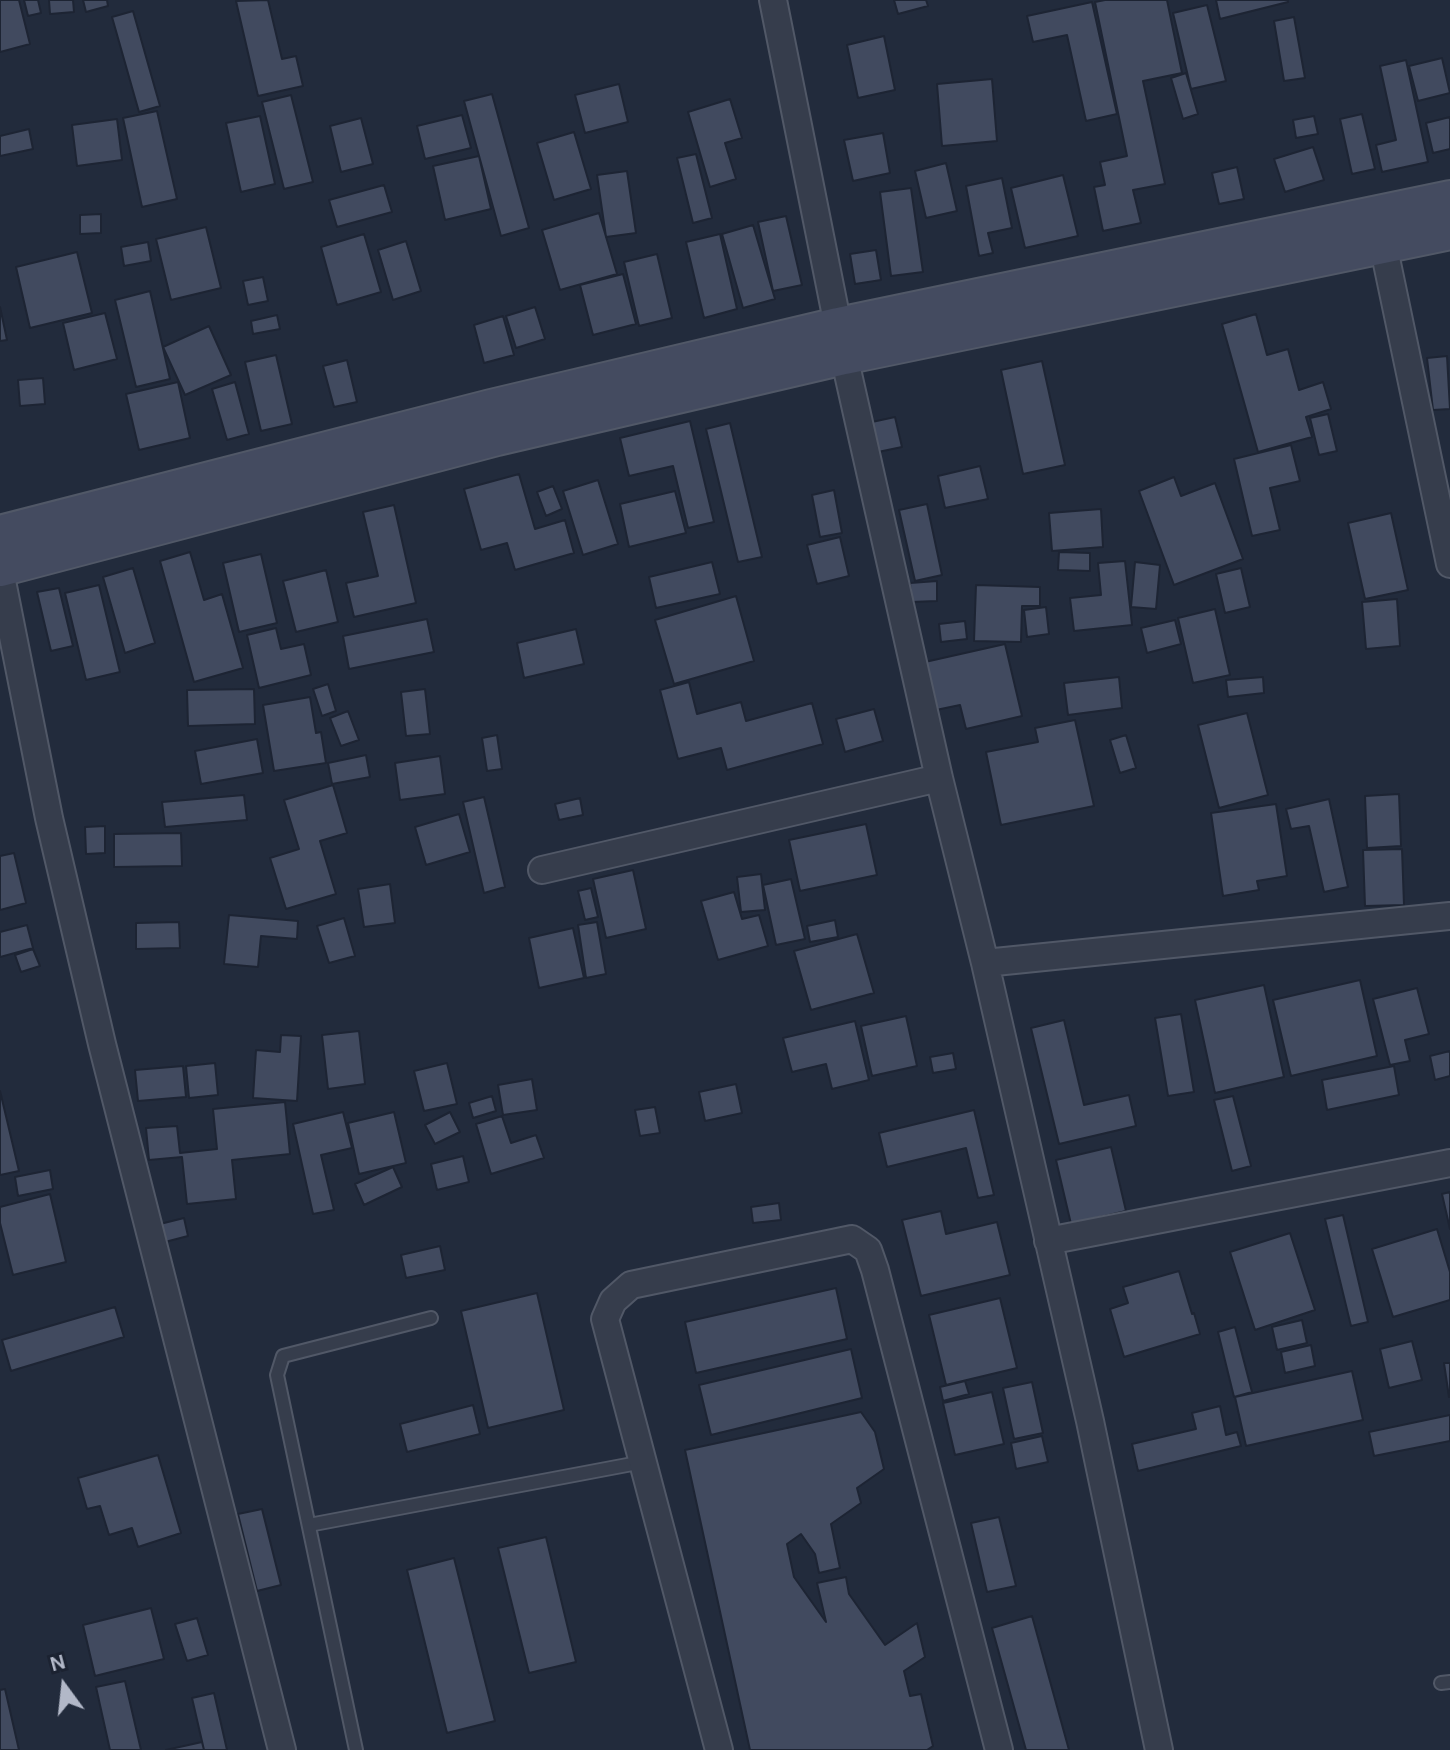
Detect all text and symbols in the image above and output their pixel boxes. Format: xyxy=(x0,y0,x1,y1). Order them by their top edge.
north arrow xyxy=(24,1646,104,1726)
text: N xyxy=(47,1648,69,1677)

